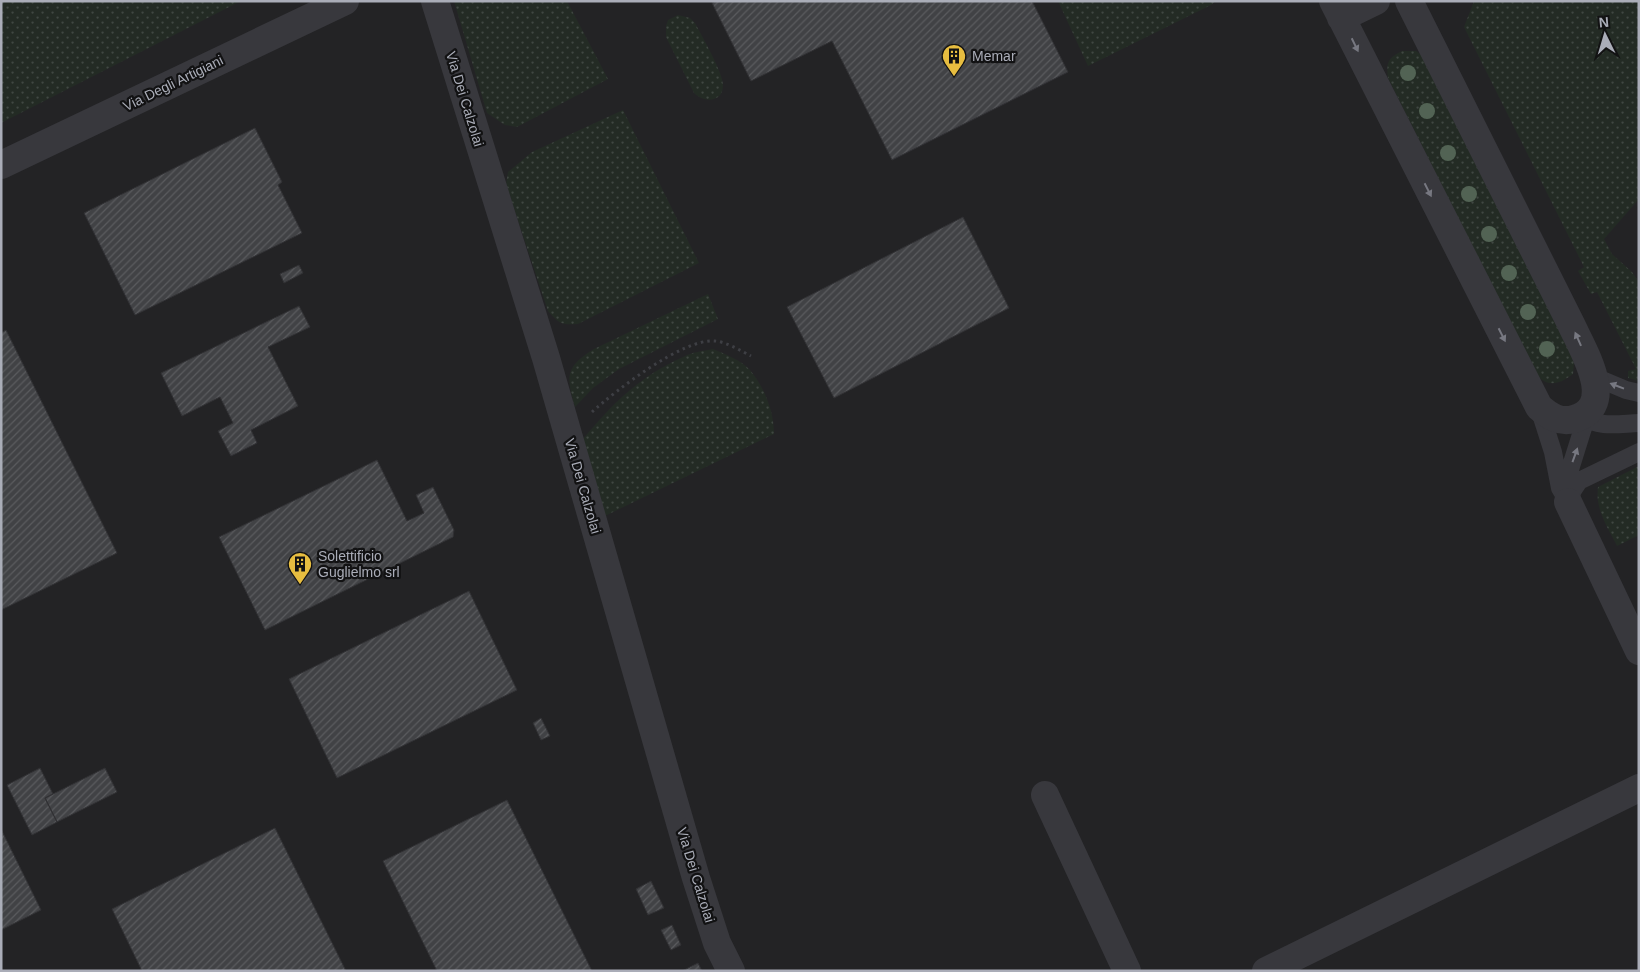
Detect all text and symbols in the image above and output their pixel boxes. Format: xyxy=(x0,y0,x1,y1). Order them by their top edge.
north arrow xyxy=(1580,10,1630,60)
text: N xyxy=(1598,14,1610,30)
one-way arrow xyxy=(1351,38,1359,52)
building icon: Memar xyxy=(941,43,967,77)
place label: Memar xyxy=(972,48,1016,64)
street label: Via Dei Calzolai xyxy=(443,50,487,148)
street label: Via Degli Artigiani xyxy=(120,52,226,114)
one-way arrow xyxy=(1424,183,1432,197)
one-way arrow xyxy=(1498,327,1506,342)
one-way arrow xyxy=(1573,332,1581,346)
one-way arrow xyxy=(1609,382,1624,389)
street label: Via Dei Calzolai xyxy=(562,436,604,536)
one-way arrow xyxy=(1571,447,1579,462)
place label: Solettificio Guglielmo srl xyxy=(318,548,400,580)
building icon: Solettificio Guglielmo srl xyxy=(287,551,313,585)
street label: Via Dei Calzolai xyxy=(674,826,718,924)

